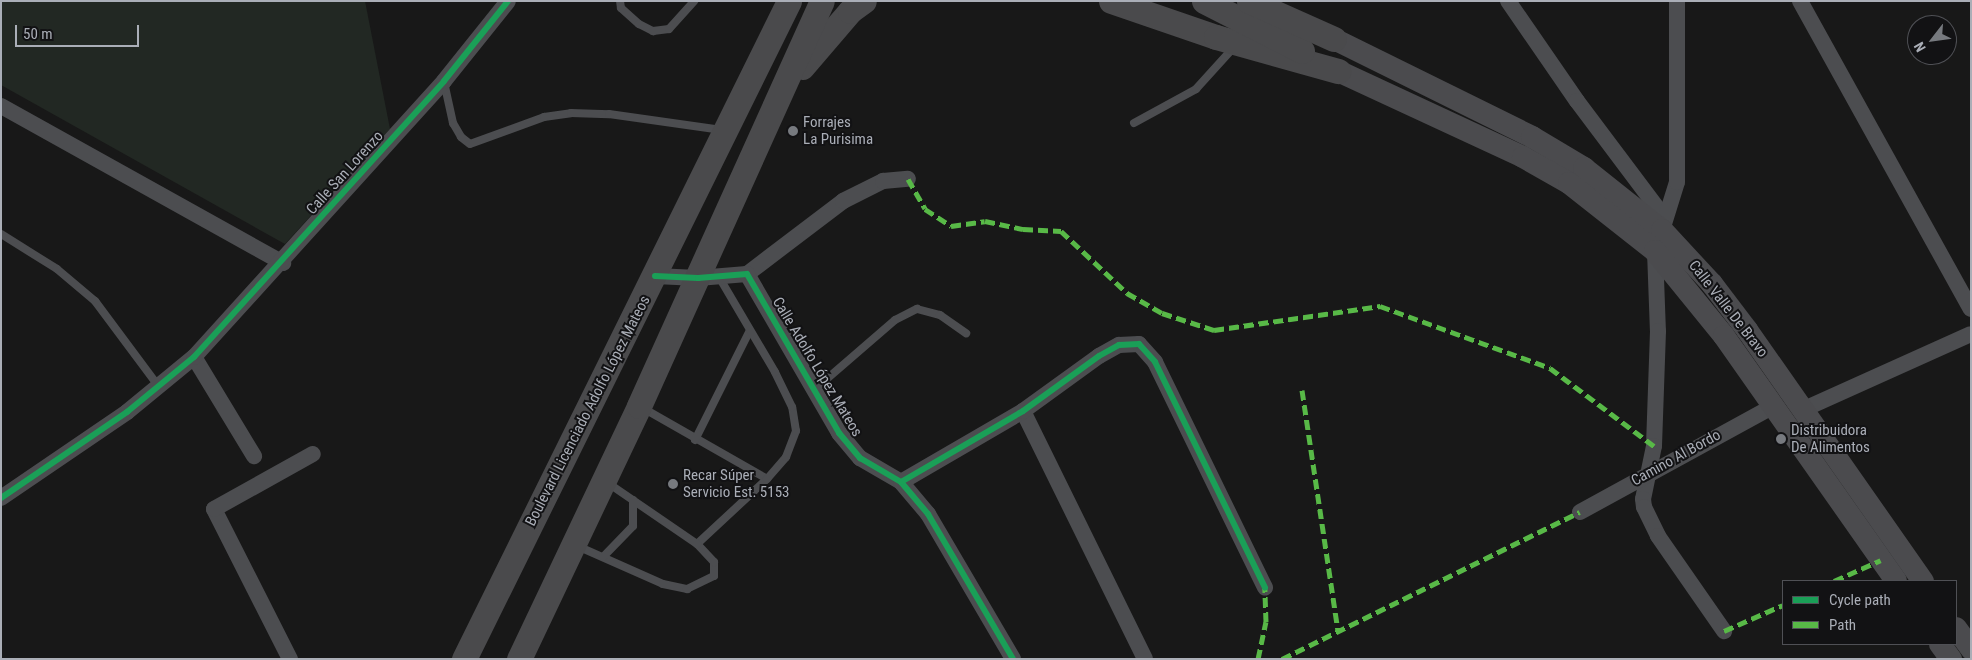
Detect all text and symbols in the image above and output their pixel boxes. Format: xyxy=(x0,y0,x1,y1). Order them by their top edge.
scale bar xyxy=(18,15,141,47)
north arrow xyxy=(1907,15,1957,65)
text: 50 m xyxy=(23,25,53,43)
text: N xyxy=(1911,39,1929,55)
place label: Forrajes La Purisima xyxy=(803,113,873,148)
marker: Forrajes La Purisima xyxy=(787,125,799,137)
street label: Calle San Lorenzo xyxy=(303,128,387,218)
street label: Calle Valle De Bravo xyxy=(1685,257,1771,361)
street label: Boulevard Licenciado Adolfo López Mateos xyxy=(522,293,654,529)
street label: Calle Adolfo López Mateos xyxy=(768,294,866,440)
place label: Distribuidora De Alimentos xyxy=(1791,421,1870,456)
street label: Camino Al Bordo xyxy=(1628,426,1724,490)
marker: Distribuidora De Alimentos xyxy=(1775,433,1787,445)
place label: Recar Súper Servicio Est. 5153 xyxy=(683,466,789,501)
marker: Recar Súper Servicio Est. 5153 xyxy=(667,478,679,490)
legend xyxy=(1782,580,1957,645)
text: Cycle path xyxy=(1829,591,1891,609)
text: Path xyxy=(1829,616,1856,634)

